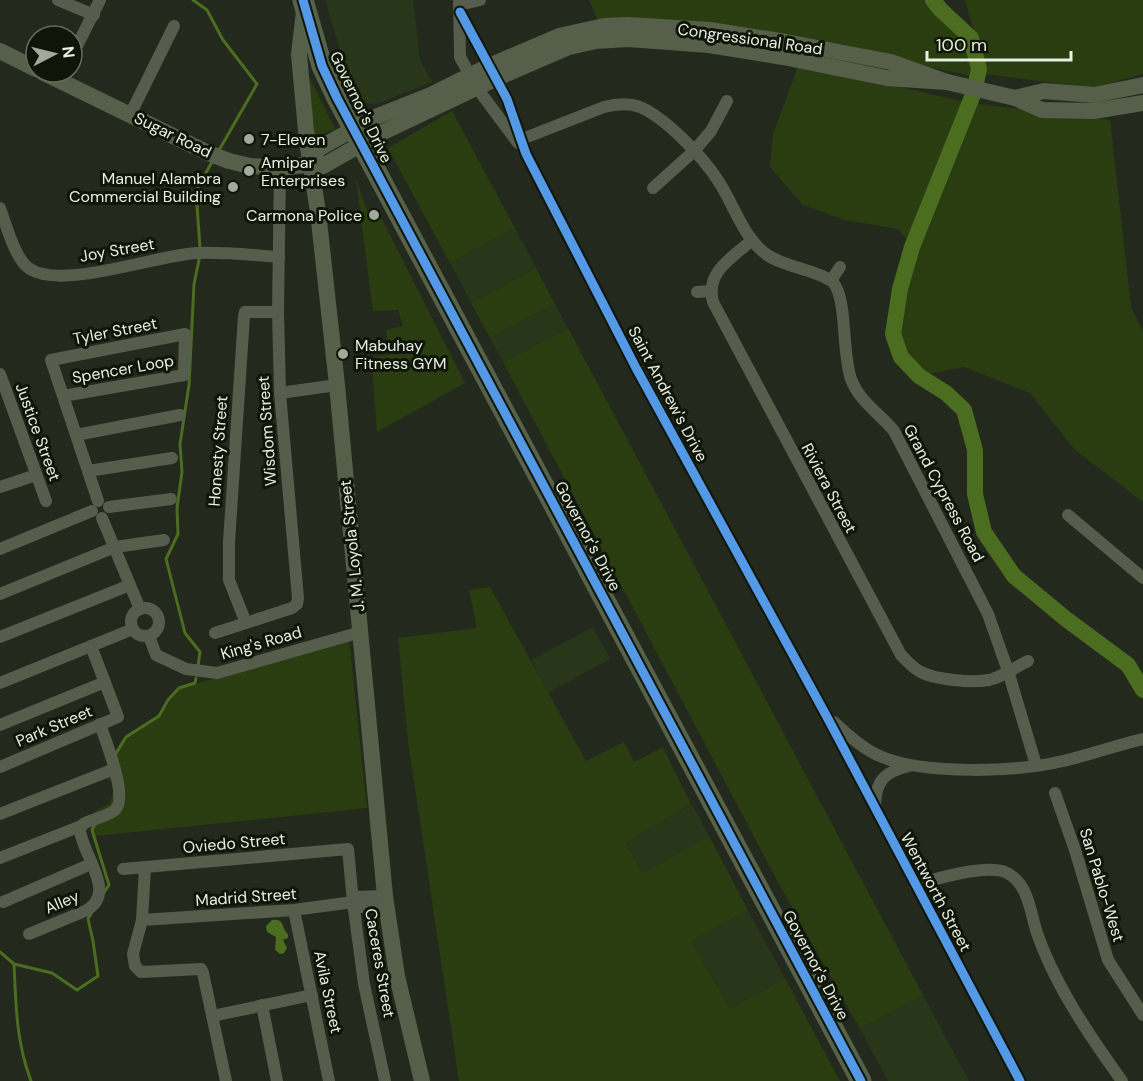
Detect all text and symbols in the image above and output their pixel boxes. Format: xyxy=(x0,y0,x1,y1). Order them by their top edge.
street label: Congressional Road xyxy=(676,18,824,60)
north arrow xyxy=(24,24,84,84)
scale bar xyxy=(927,24,1071,62)
text: 100 m xyxy=(936,33,987,57)
text: N xyxy=(57,45,80,59)
street label: Governor's Drive xyxy=(325,48,397,166)
street label: Sugar Road xyxy=(131,107,215,163)
place label: 7-Eleven xyxy=(261,129,325,150)
marker: 7-Eleven xyxy=(242,132,256,146)
place label: Amipar Enterprises xyxy=(261,152,345,191)
marker: Amipar Enterprises xyxy=(242,164,256,178)
place label: Manuel Alambra Commercial Building xyxy=(69,168,221,207)
marker: Manuel Alambra Commercial Building xyxy=(226,180,240,194)
place label: Carmona Police xyxy=(246,205,362,226)
marker: Carmona Police xyxy=(367,208,381,222)
street label: Joy Street xyxy=(78,233,156,267)
street label: Tyler Street xyxy=(71,313,159,349)
street label: Saint Andrew's Drive xyxy=(623,323,713,465)
place label: Mabuhay Fitness GYM xyxy=(355,335,447,374)
marker: Mabuhay Fitness GYM xyxy=(336,347,350,361)
street label: Spencer Loop xyxy=(70,350,176,388)
street label: Wisdom Street xyxy=(253,375,281,487)
street label: Justice Street xyxy=(11,380,65,484)
street label: Honesty Street xyxy=(204,395,232,507)
street label: Grand Cypress Road xyxy=(899,421,989,565)
street label: Riviera Street xyxy=(797,439,861,537)
street label: Governor's Drive xyxy=(550,477,626,595)
street label: J. M. Loyola Street xyxy=(335,479,369,613)
street label: King's Road xyxy=(218,621,304,665)
street label: Park Street xyxy=(13,700,95,752)
street label: San Pablo-West xyxy=(1075,826,1129,944)
street label: Oviedo Street xyxy=(182,828,286,858)
street label: Wentworth Street xyxy=(896,829,976,955)
street label: Madrid Street xyxy=(195,883,297,911)
street label: Alley xyxy=(42,885,82,919)
street label: Governor's Drive xyxy=(778,906,854,1024)
street label: Caceres Street xyxy=(360,907,400,1019)
street label: Avila Street xyxy=(309,949,347,1035)

